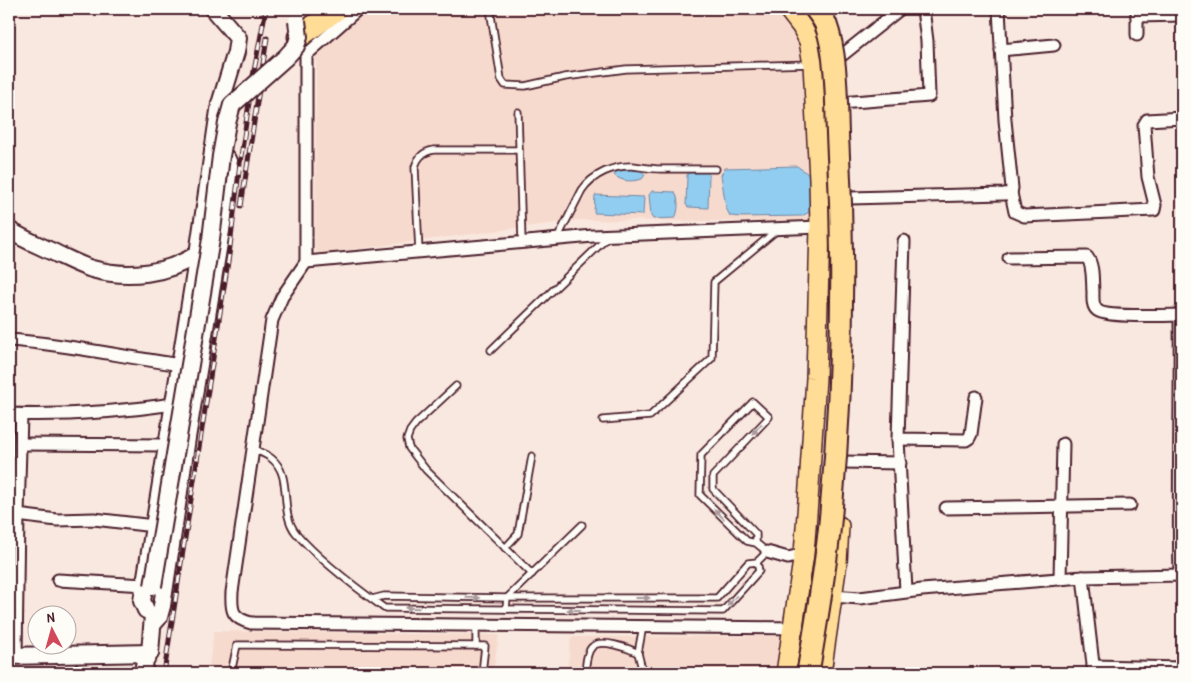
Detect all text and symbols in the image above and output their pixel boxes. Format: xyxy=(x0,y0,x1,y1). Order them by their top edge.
one-way arrow xyxy=(751,423,763,435)
one-way arrow xyxy=(713,508,725,520)
one-way arrow xyxy=(465,594,481,602)
one-way arrow xyxy=(636,594,652,602)
one-way arrow xyxy=(726,594,738,606)
north arrow xyxy=(28,604,78,654)
one-way arrow xyxy=(403,604,419,612)
one-way arrow xyxy=(566,606,582,614)
text: N xyxy=(46,607,56,626)

